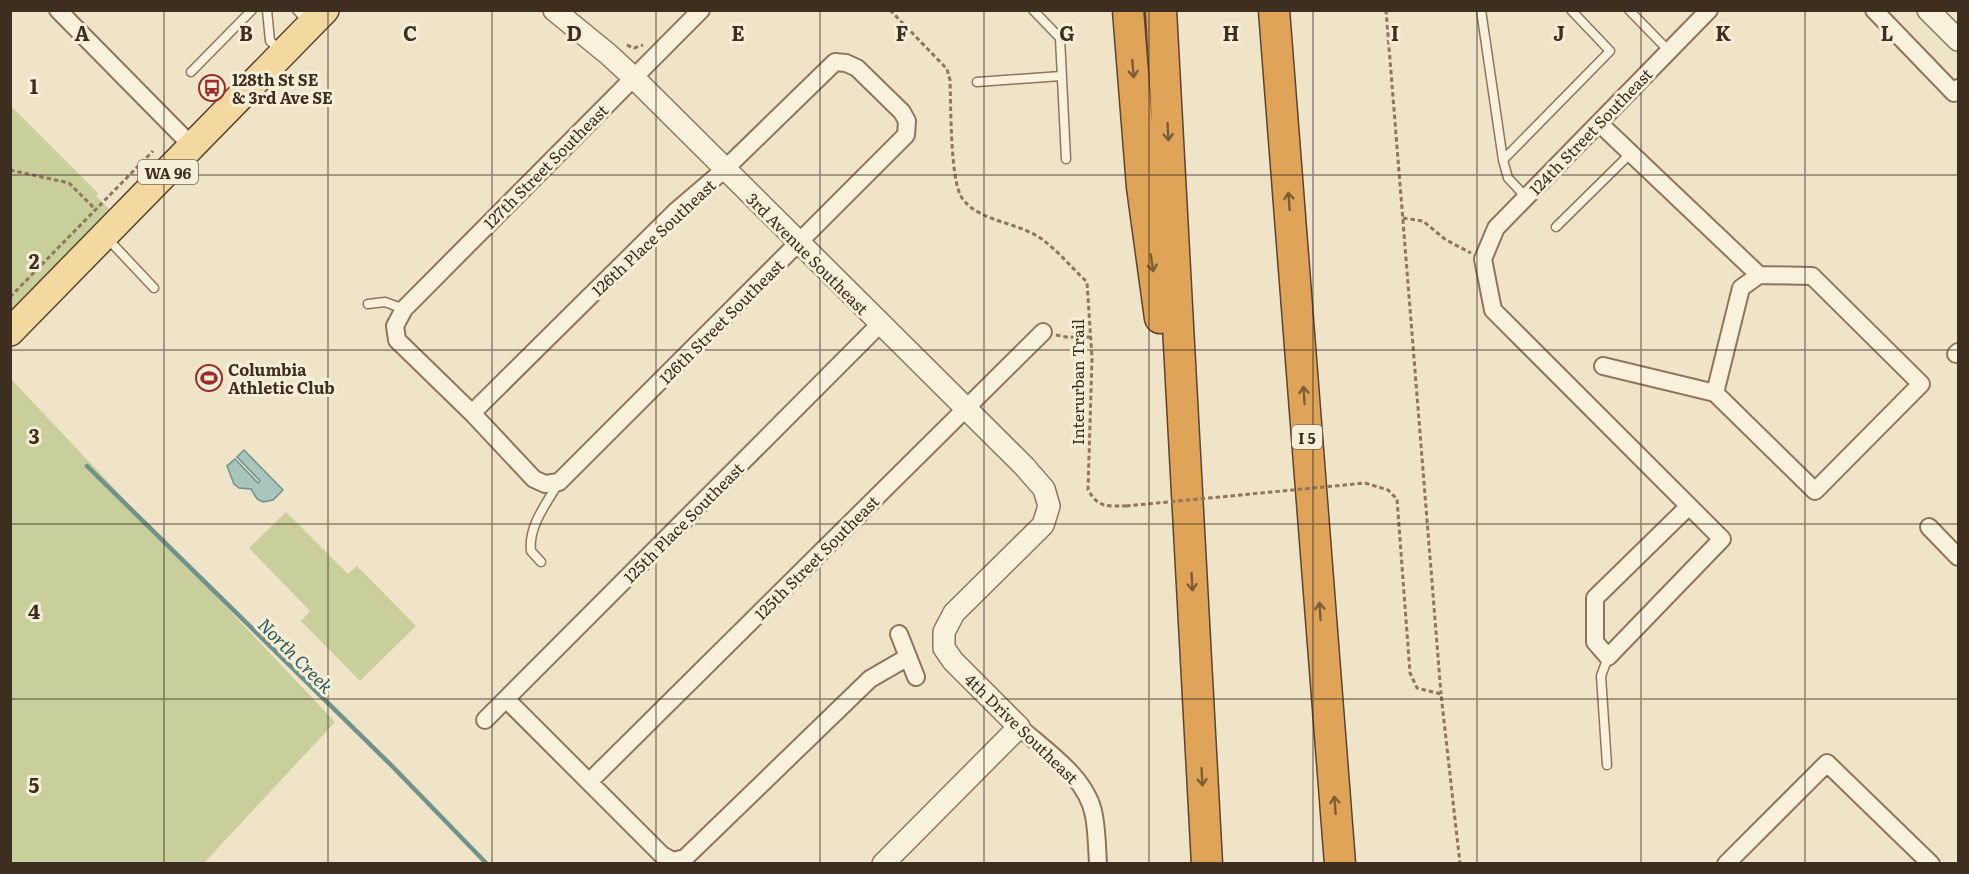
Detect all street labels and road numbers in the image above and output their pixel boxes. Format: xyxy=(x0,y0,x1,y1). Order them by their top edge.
street label: 124th Street Southeast xyxy=(1523,62,1658,200)
street label: 127th Street Southeast xyxy=(477,98,613,234)
road number: WA 96 xyxy=(138,160,198,184)
street label: 126th Place Southeast xyxy=(585,173,721,301)
street label: 3rd Avenue Southeast xyxy=(741,186,875,320)
street label: 126th Street Southeast xyxy=(653,253,789,389)
street label: Interurban Trail xyxy=(1065,319,1089,445)
road number: I 5 xyxy=(1292,425,1322,449)
street label: 125th Place Southeast xyxy=(617,456,749,588)
street label: 125th Street Southeast xyxy=(748,489,884,625)
street label: 4th Drive Southeast xyxy=(960,667,1085,789)

